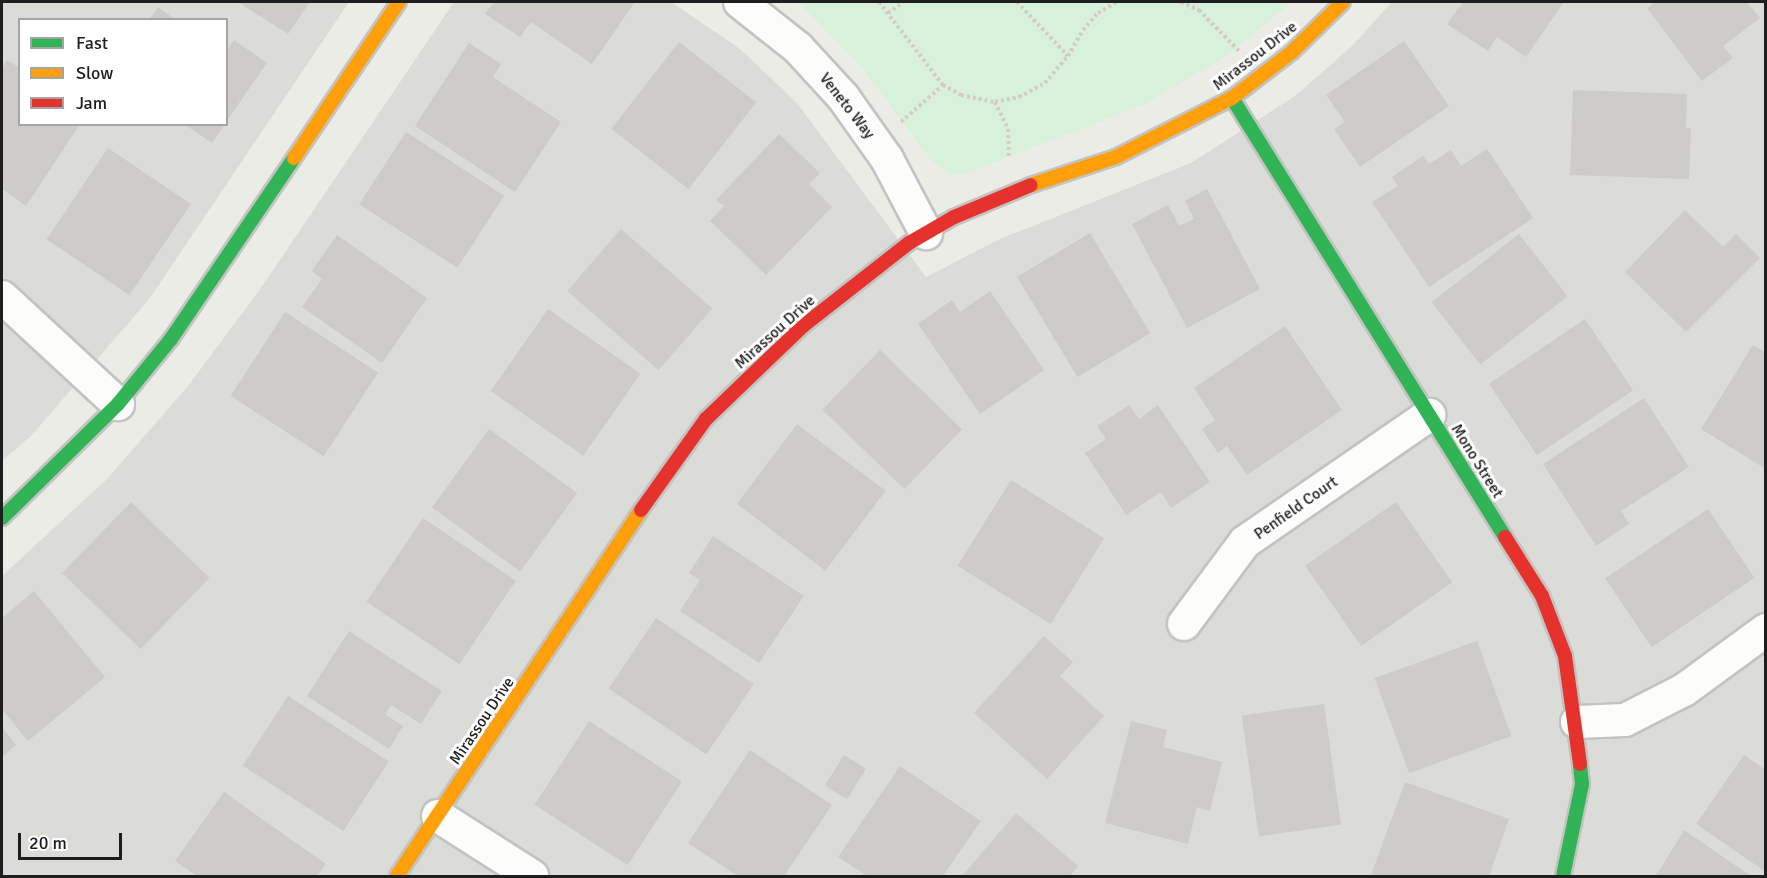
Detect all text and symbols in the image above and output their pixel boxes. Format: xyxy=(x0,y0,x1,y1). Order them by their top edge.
street label: Mirassou Drive xyxy=(1209,17,1301,95)
legend xyxy=(18,18,228,126)
text: Fast xyxy=(76,32,108,54)
text: Slow xyxy=(76,62,113,84)
street label: Veneto Way xyxy=(815,69,879,143)
text: Jam xyxy=(76,92,107,114)
street label: Mirassou Drive xyxy=(731,291,819,373)
street label: Mono Street xyxy=(1447,421,1507,501)
street label: Penfield Court xyxy=(1250,472,1342,544)
street label: Mirassou Drive xyxy=(446,674,518,768)
scale bar xyxy=(21,821,124,859)
text: 20 m xyxy=(29,832,67,854)

